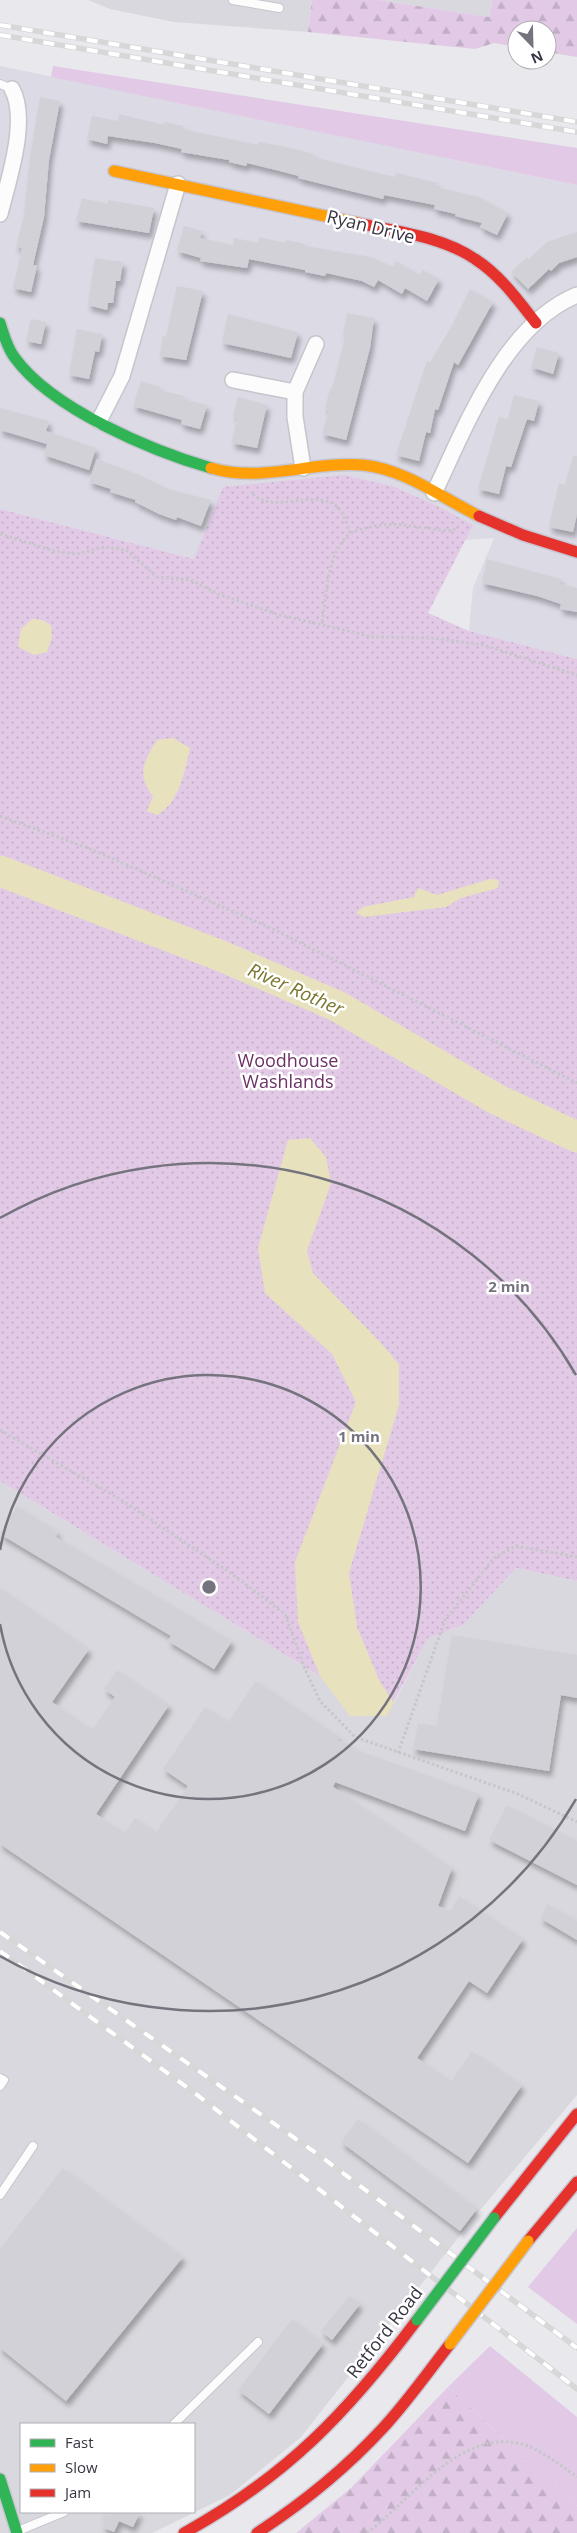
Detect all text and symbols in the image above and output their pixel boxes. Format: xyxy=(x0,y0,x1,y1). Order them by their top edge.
north arrow xyxy=(507,20,557,70)
text: N xyxy=(528,46,546,68)
street label: Ryan Drive xyxy=(324,203,418,249)
water label: River Rother xyxy=(244,956,349,1022)
park label: Woodhouse Washlands xyxy=(238,1048,338,1093)
text: 2 min xyxy=(488,1276,530,1296)
text: 1 min xyxy=(338,1426,380,1446)
centre of rings xyxy=(200,1578,218,1596)
street label: Retford Road xyxy=(341,2281,427,2383)
legend xyxy=(20,2423,195,2513)
text: Fast xyxy=(65,2432,94,2452)
text: Slow xyxy=(65,2457,98,2477)
text: Jam xyxy=(63,2482,91,2502)

